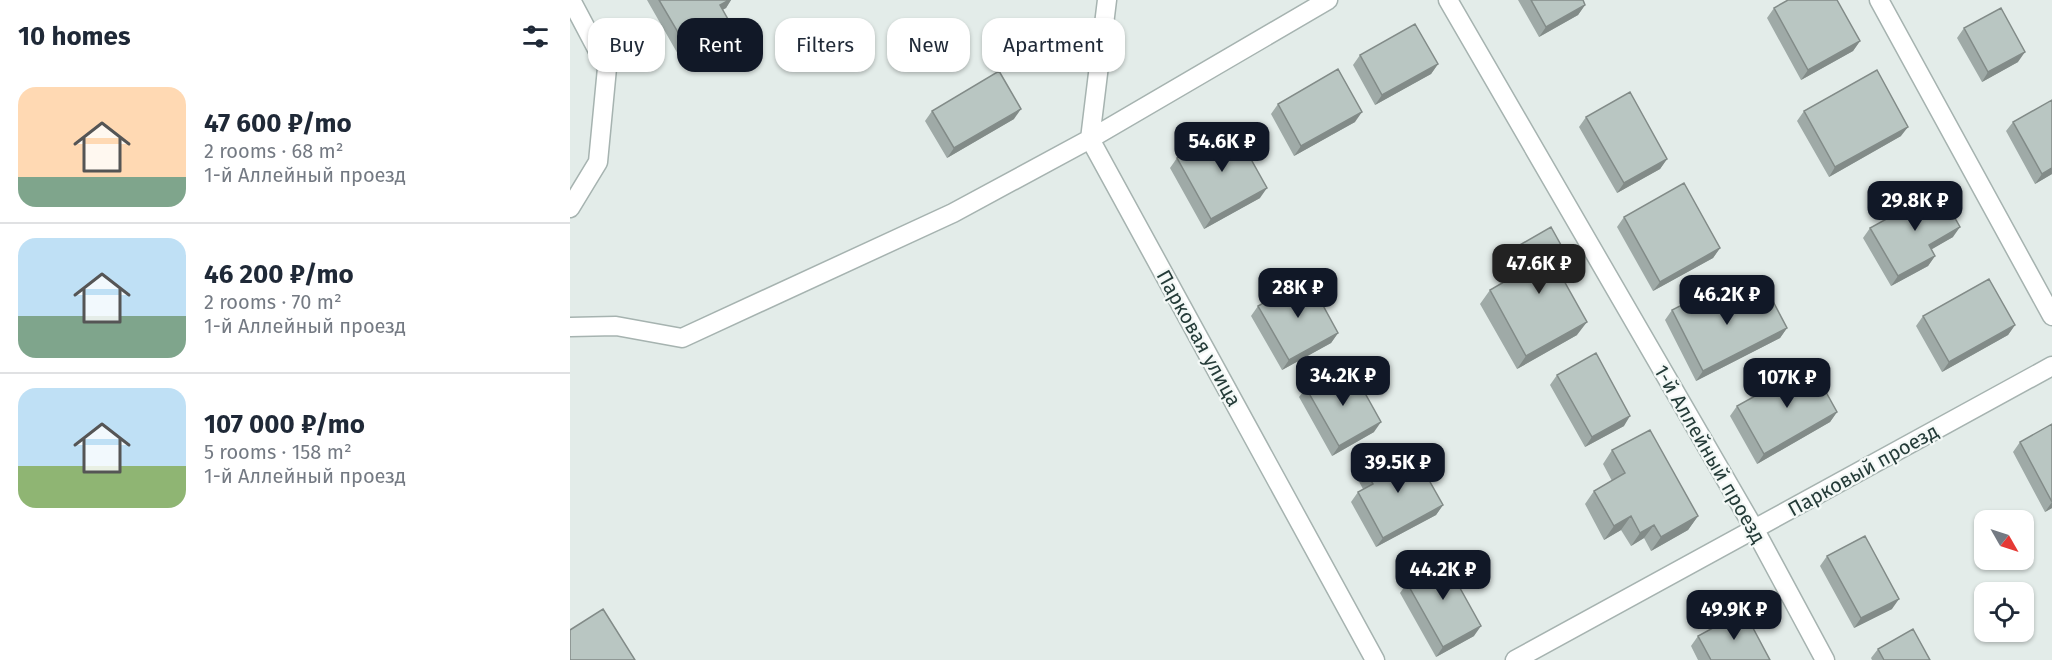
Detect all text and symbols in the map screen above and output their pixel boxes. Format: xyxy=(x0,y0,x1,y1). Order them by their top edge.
chip: Buy xyxy=(588,18,665,72)
chip: Rent xyxy=(677,18,763,72)
chip: Filters xyxy=(775,18,875,72)
chip: New xyxy=(887,18,970,72)
chip: Apartment xyxy=(982,18,1125,72)
icon: filters xyxy=(519,20,552,53)
text: 10 homes xyxy=(18,21,131,52)
text: 47 600 ₽/mo xyxy=(204,108,352,139)
icon: home xyxy=(66,111,138,183)
pin: 54.6K ₽ xyxy=(1167,122,1277,173)
text: 54.6K ₽ xyxy=(1188,129,1256,153)
text: 2 rooms · 68 m² xyxy=(204,139,344,163)
text: 1-й Аллейный проезд xyxy=(204,163,406,187)
pin: 29.8K ₽ xyxy=(1860,181,1970,232)
text: 29.8K ₽ xyxy=(1881,188,1949,212)
pin: 47.6K ₽ xyxy=(1484,244,1594,295)
text: 47.6K ₽ xyxy=(1506,251,1572,275)
text: 46 200 ₽/mo xyxy=(204,259,354,290)
icon: home xyxy=(66,262,138,334)
street label: Парковая улица xyxy=(1152,266,1246,410)
pin: 28K ₽ xyxy=(1256,268,1340,319)
text: 28K ₽ xyxy=(1272,275,1324,299)
pin: 46.2K ₽ xyxy=(1672,275,1782,326)
text: 46.2K ₽ xyxy=(1693,282,1761,306)
text: 2 rooms · 70 m² xyxy=(204,290,342,314)
text: 1-й Аллейный проезд xyxy=(204,314,406,338)
pin: 34.2K ₽ xyxy=(1288,356,1398,407)
pin: 107K ₽ xyxy=(1738,358,1836,409)
street label: 1-й Аллейный проезд xyxy=(1649,361,1771,547)
text: 34.2K ₽ xyxy=(1310,363,1376,387)
text: 107K ₽ xyxy=(1757,365,1817,389)
text: 107 000 ₽/mo xyxy=(204,409,365,440)
icon: home xyxy=(66,412,138,484)
street label: Парковый проезд xyxy=(1784,419,1942,521)
text: 5 rooms · 158 m² xyxy=(204,440,352,464)
pin: 39.5K ₽ xyxy=(1343,443,1453,494)
text: 39.5K ₽ xyxy=(1365,450,1431,474)
text: 1-й Аллейный проезд xyxy=(204,464,406,488)
north arrow xyxy=(1974,510,2034,570)
map controls xyxy=(1974,510,2034,642)
pin: 44.2K ₽ xyxy=(1388,550,1498,601)
text: 44.2K ₽ xyxy=(1409,557,1477,581)
button: locate xyxy=(1974,582,2034,642)
pin: 49.9K ₽ xyxy=(1679,590,1789,641)
text: 49.9K ₽ xyxy=(1701,597,1767,621)

